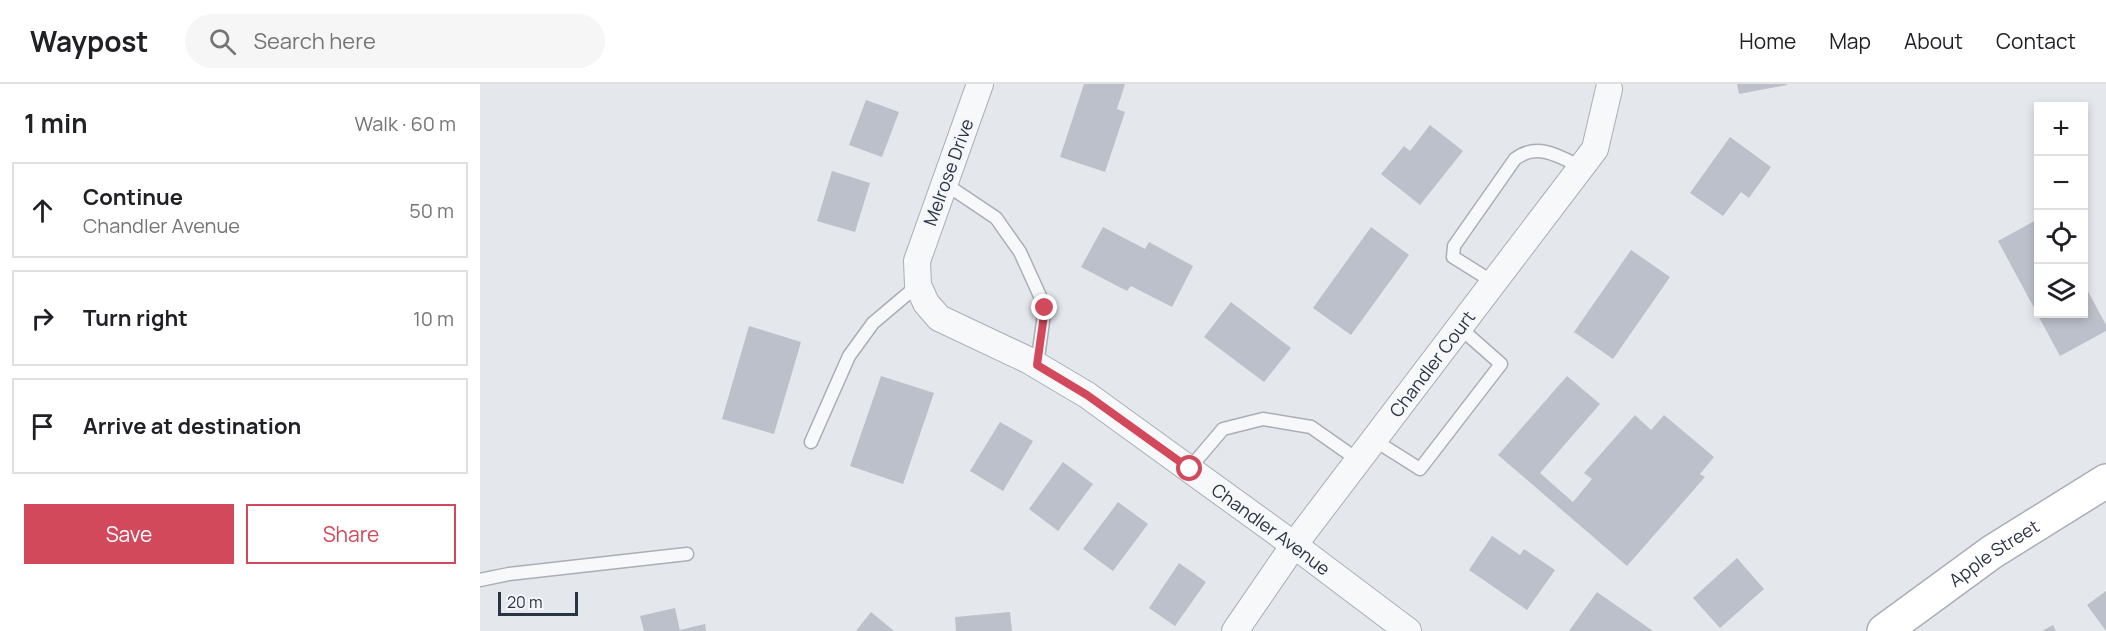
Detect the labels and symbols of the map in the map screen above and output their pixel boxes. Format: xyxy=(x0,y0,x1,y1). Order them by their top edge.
street label: Melrose Drive xyxy=(918,115,978,229)
route end xyxy=(1031,294,1057,320)
street label: Chandler Court xyxy=(1384,306,1480,422)
route start xyxy=(1176,455,1202,481)
street label: Chandler Avenue xyxy=(1207,477,1335,580)
street label: Apple Street xyxy=(1944,514,2043,592)
scale bar xyxy=(498,589,578,616)

